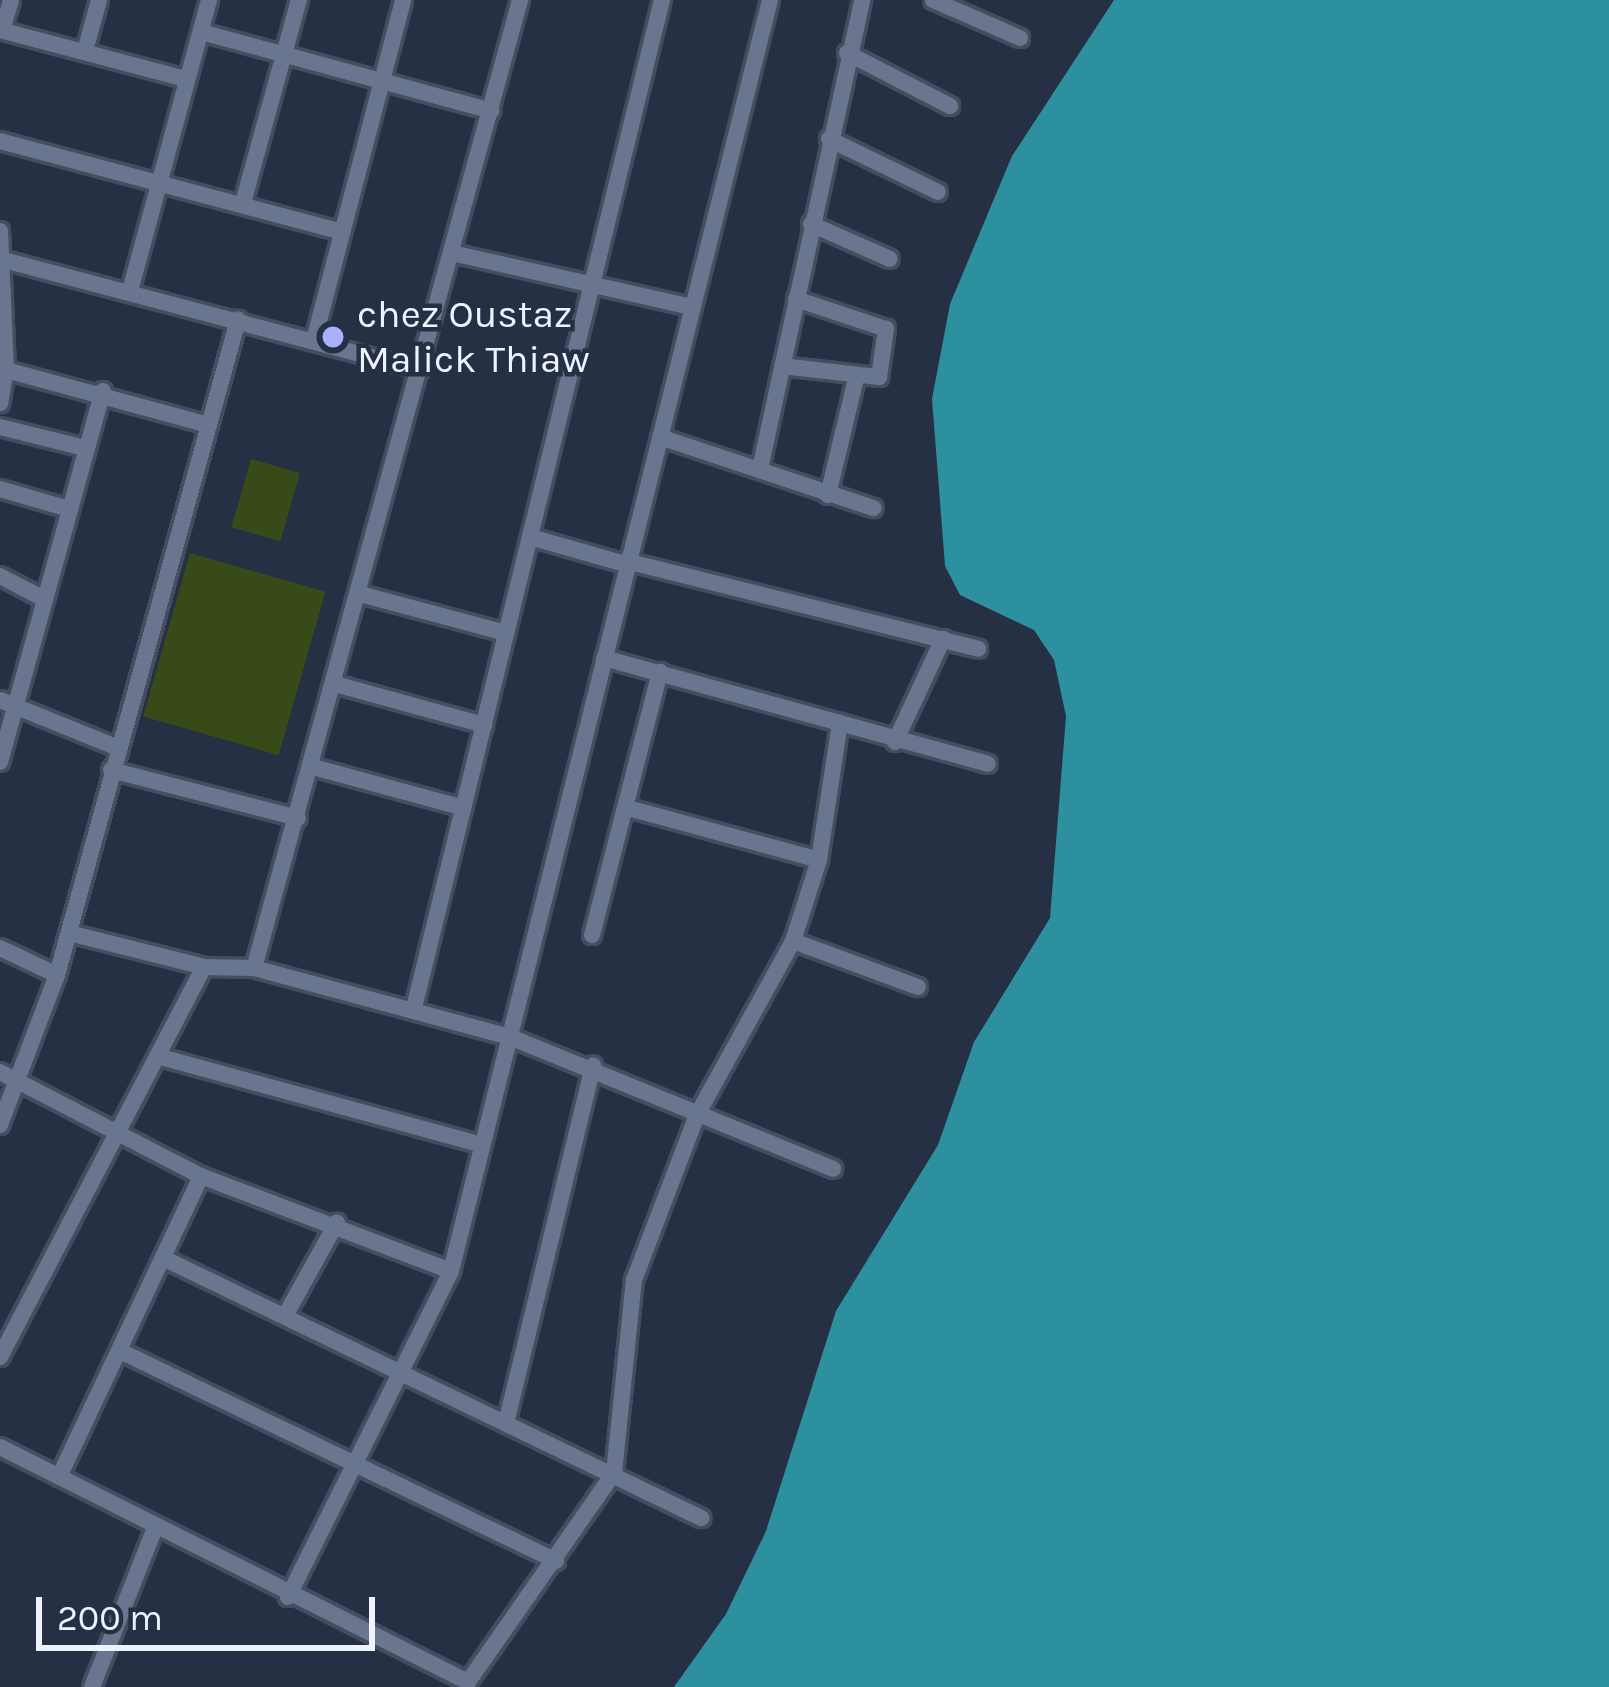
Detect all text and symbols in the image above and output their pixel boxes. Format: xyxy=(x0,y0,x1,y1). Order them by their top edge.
place label: chez Oustaz Malick Thiaw xyxy=(357,292,590,383)
marker: chez Oustaz Malick Thiaw xyxy=(320,324,346,350)
scale bar xyxy=(42,1573,381,1647)
text: 200 m xyxy=(57,1597,163,1639)

